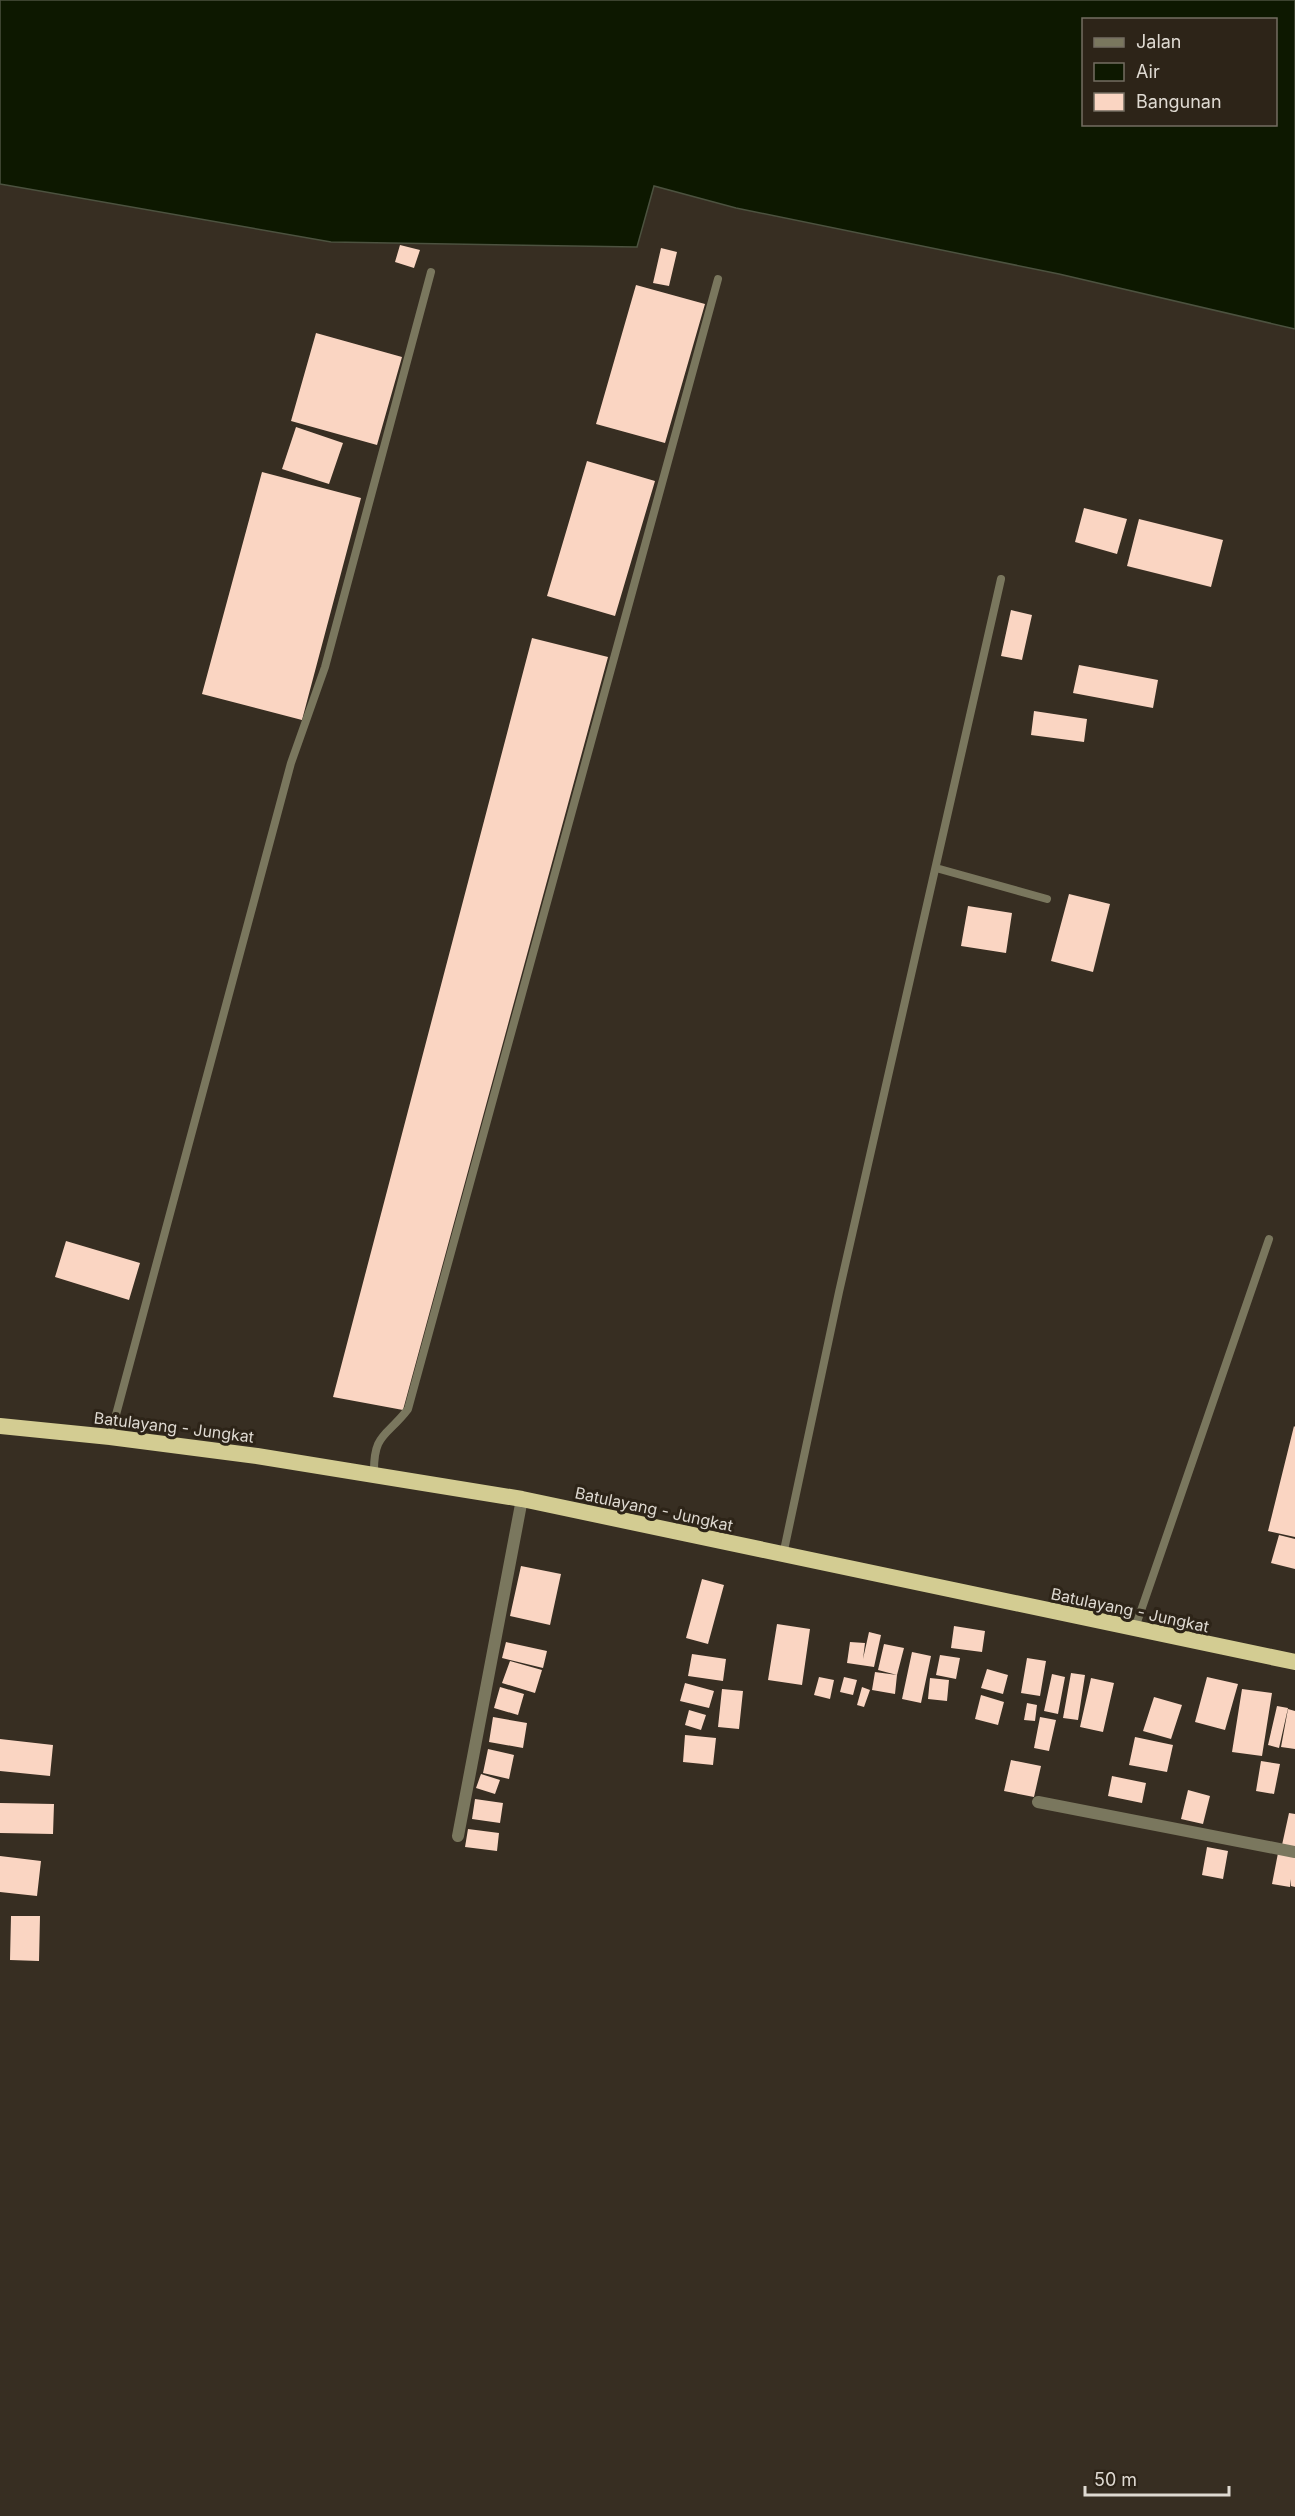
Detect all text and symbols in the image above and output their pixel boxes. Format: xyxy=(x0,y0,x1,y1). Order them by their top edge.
legend xyxy=(1082,18,1277,126)
text: Jalan xyxy=(1136,31,1181,52)
text: Air xyxy=(1136,61,1160,82)
text: Bangunan xyxy=(1136,91,1222,112)
street label: Batulayang - Jungkat xyxy=(93,1407,255,1447)
street label: Batulayang - Jungkat xyxy=(573,1482,735,1536)
street label: Batulayang - Jungkat xyxy=(1049,1583,1211,1637)
scale bar xyxy=(1085,2459,1229,2497)
text: 50 m xyxy=(1094,2469,1137,2490)

